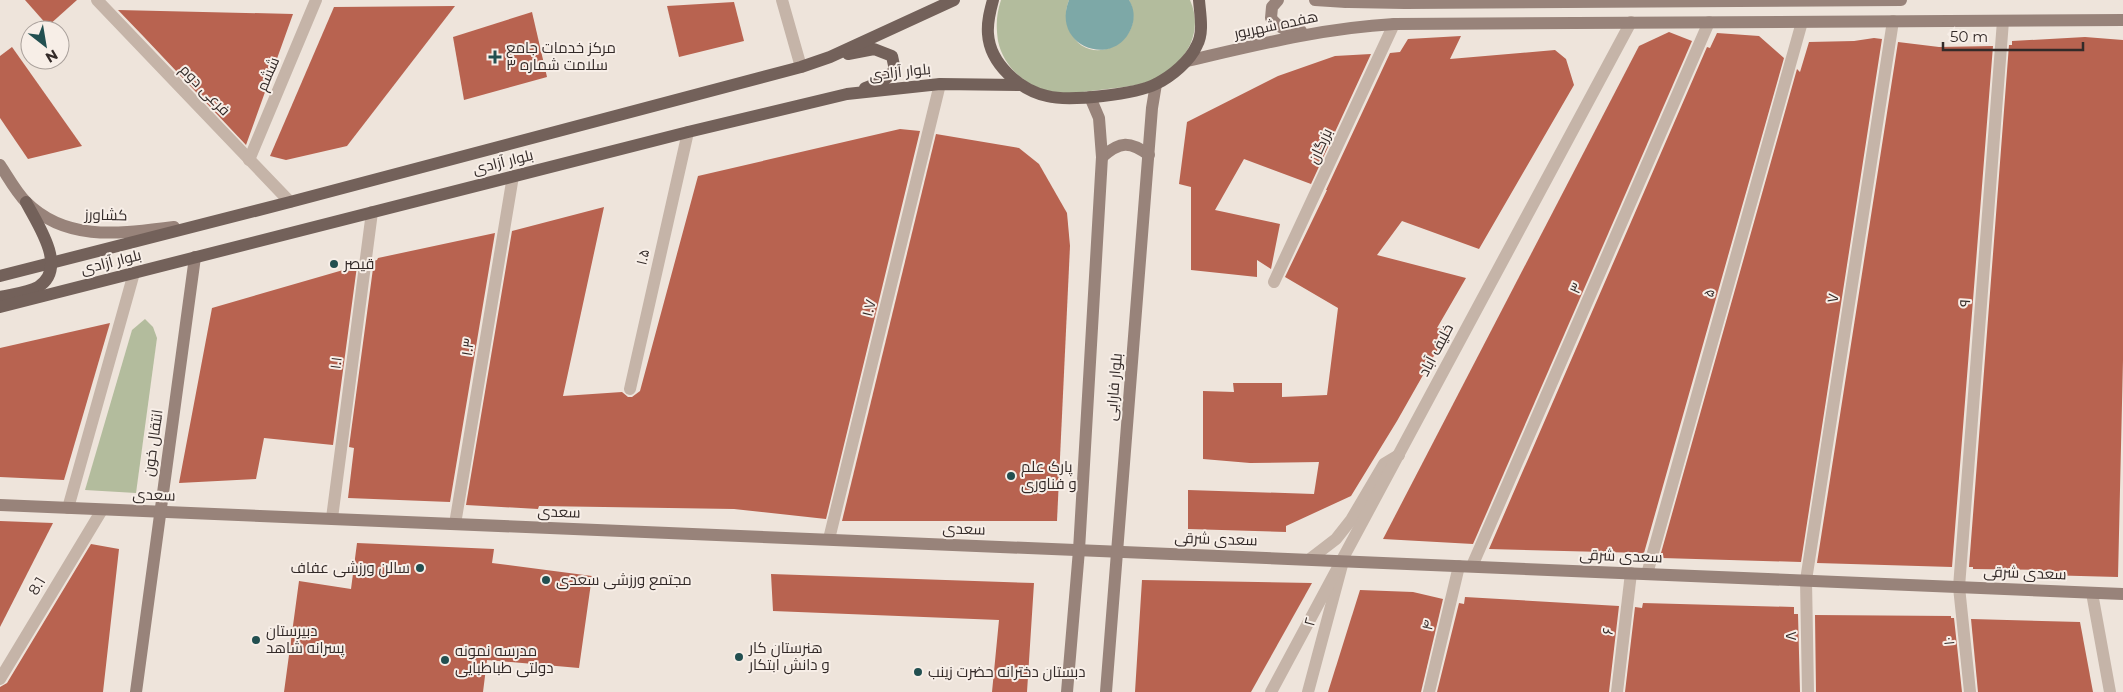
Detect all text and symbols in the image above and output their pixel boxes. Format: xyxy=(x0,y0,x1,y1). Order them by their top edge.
street label: هفده شهریور xyxy=(1231,6,1320,44)
north arrow xyxy=(20,20,70,70)
scale bar xyxy=(1943,20,2083,52)
text: 50 m xyxy=(1950,27,1988,46)
place label: مرکز خدمات جامع سلامت شماره ۳ xyxy=(506,38,616,74)
text: N xyxy=(42,46,61,67)
marker: مرکز خدمات جامع سلامت شماره ۳ xyxy=(488,50,502,64)
street label: ششم xyxy=(252,54,284,94)
street label: بلوار آزادی xyxy=(868,59,932,85)
street label: فرعی دوم xyxy=(175,60,235,120)
street label: بزرگان xyxy=(1303,125,1337,167)
street label: بلوار آزادی xyxy=(471,145,535,179)
street label: کشاورز xyxy=(83,205,128,224)
street label: بلوار آزادی xyxy=(79,245,143,279)
street label: ۱.۵ xyxy=(631,247,654,267)
place label: قیصر xyxy=(343,254,374,273)
marker: قیصر xyxy=(328,258,340,270)
street label: ۳ xyxy=(1565,279,1586,296)
street label: ۵ xyxy=(1698,286,1719,299)
street label: ۷ xyxy=(1822,292,1843,304)
street label: ۱.۷ xyxy=(857,297,880,319)
street label: ۹ xyxy=(1955,298,1974,308)
street label: خلیف آباد xyxy=(1414,320,1457,379)
street label: ۱.۳ xyxy=(457,337,478,357)
street label: بلوار فارابی xyxy=(1101,352,1127,422)
street label: ۱.۱ xyxy=(325,356,346,370)
street label: انتقال خون xyxy=(138,408,168,478)
place label: پارک علم و فناوری xyxy=(1021,457,1077,494)
marker: پارک علم و فناوری xyxy=(1005,470,1017,482)
street label: سعدی xyxy=(132,484,176,506)
street label: سعدی xyxy=(537,501,581,523)
street label: سعدی xyxy=(942,518,986,540)
street label: سعدی شرقی xyxy=(1174,528,1258,550)
street label: سعدی شرقی xyxy=(1579,545,1663,567)
place label: سالن ورزشی عفاف xyxy=(291,558,410,578)
marker: سالن ورزشی عفاف xyxy=(414,562,426,574)
street label: سعدی شرقی xyxy=(1983,562,2067,584)
place label: مجتمع ورزشی سعدی xyxy=(556,570,692,591)
street label: 8.1 xyxy=(24,573,49,598)
marker: مجتمع ورزشی سعدی xyxy=(540,574,552,586)
street label: ۲ xyxy=(1299,616,1320,628)
street label: ۴ xyxy=(1417,618,1438,632)
place label: دبیرستان پسرانه شاهد xyxy=(266,621,345,658)
street label: ۶ xyxy=(1598,626,1617,636)
street label: ۸ xyxy=(1781,631,1800,641)
marker: دبیرستان پسرانه شاهد xyxy=(250,634,262,646)
street label: ۱۰ xyxy=(1939,636,1958,646)
place label: هنرستان کار و دانش ابتکار xyxy=(748,638,830,675)
place label: مدرسه نمونه دولتی طباطبایی xyxy=(455,641,553,678)
marker: هنرستان کار و دانش ابتکار xyxy=(733,651,745,663)
marker: مدرسه نمونه دولتی طباطبایی xyxy=(439,654,451,666)
place label: دبستان دخترانه حضرت زینب xyxy=(928,662,1086,682)
marker: دبستان دخترانه حضرت زینب xyxy=(912,666,924,678)

